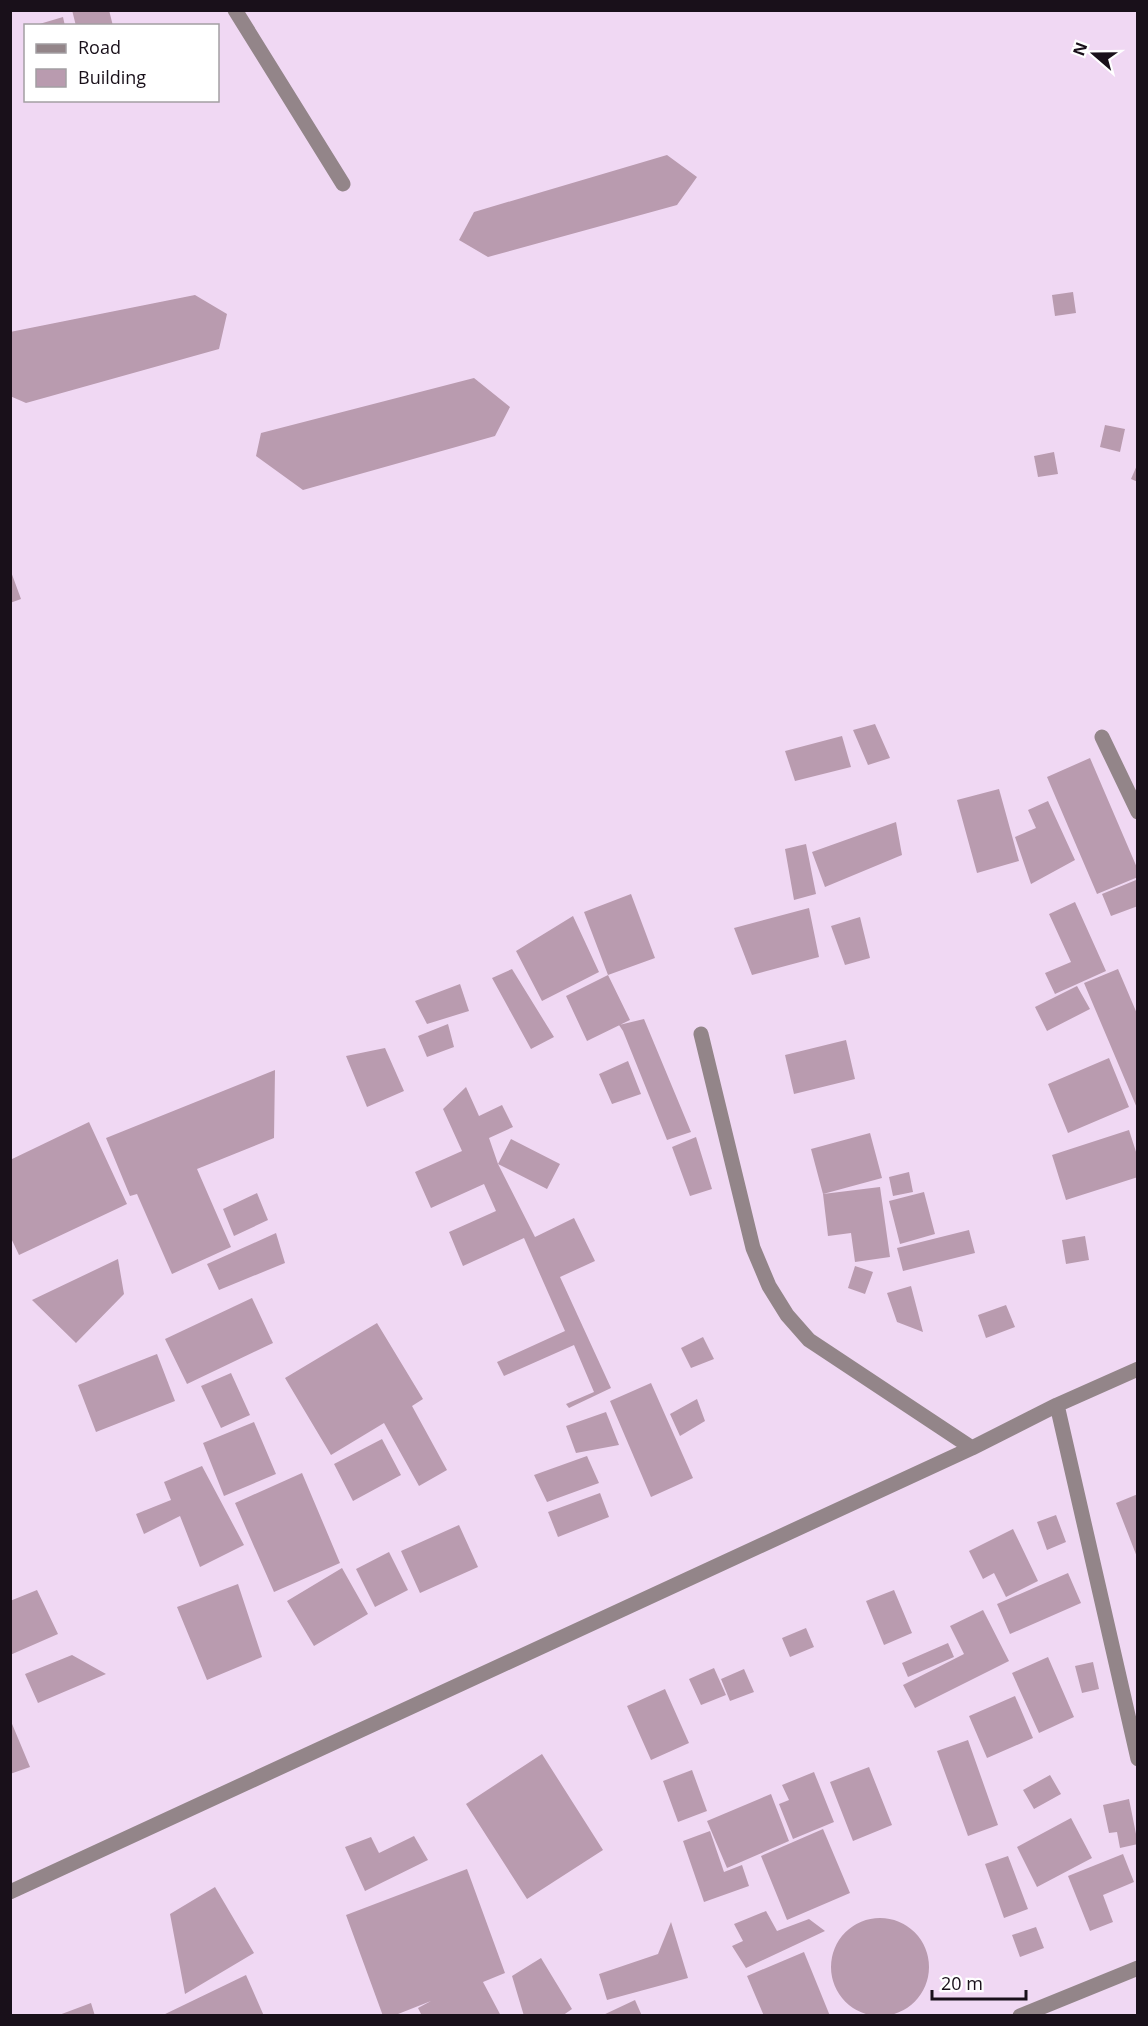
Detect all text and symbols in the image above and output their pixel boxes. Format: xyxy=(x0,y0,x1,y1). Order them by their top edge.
legend xyxy=(24,24,219,102)
north arrow xyxy=(1064,24,1124,84)
text: Road xyxy=(78,35,121,59)
text: N xyxy=(1067,39,1092,59)
text: Building xyxy=(78,65,146,89)
scale bar xyxy=(932,1963,1026,2001)
text: 20 m xyxy=(941,1971,983,1995)

